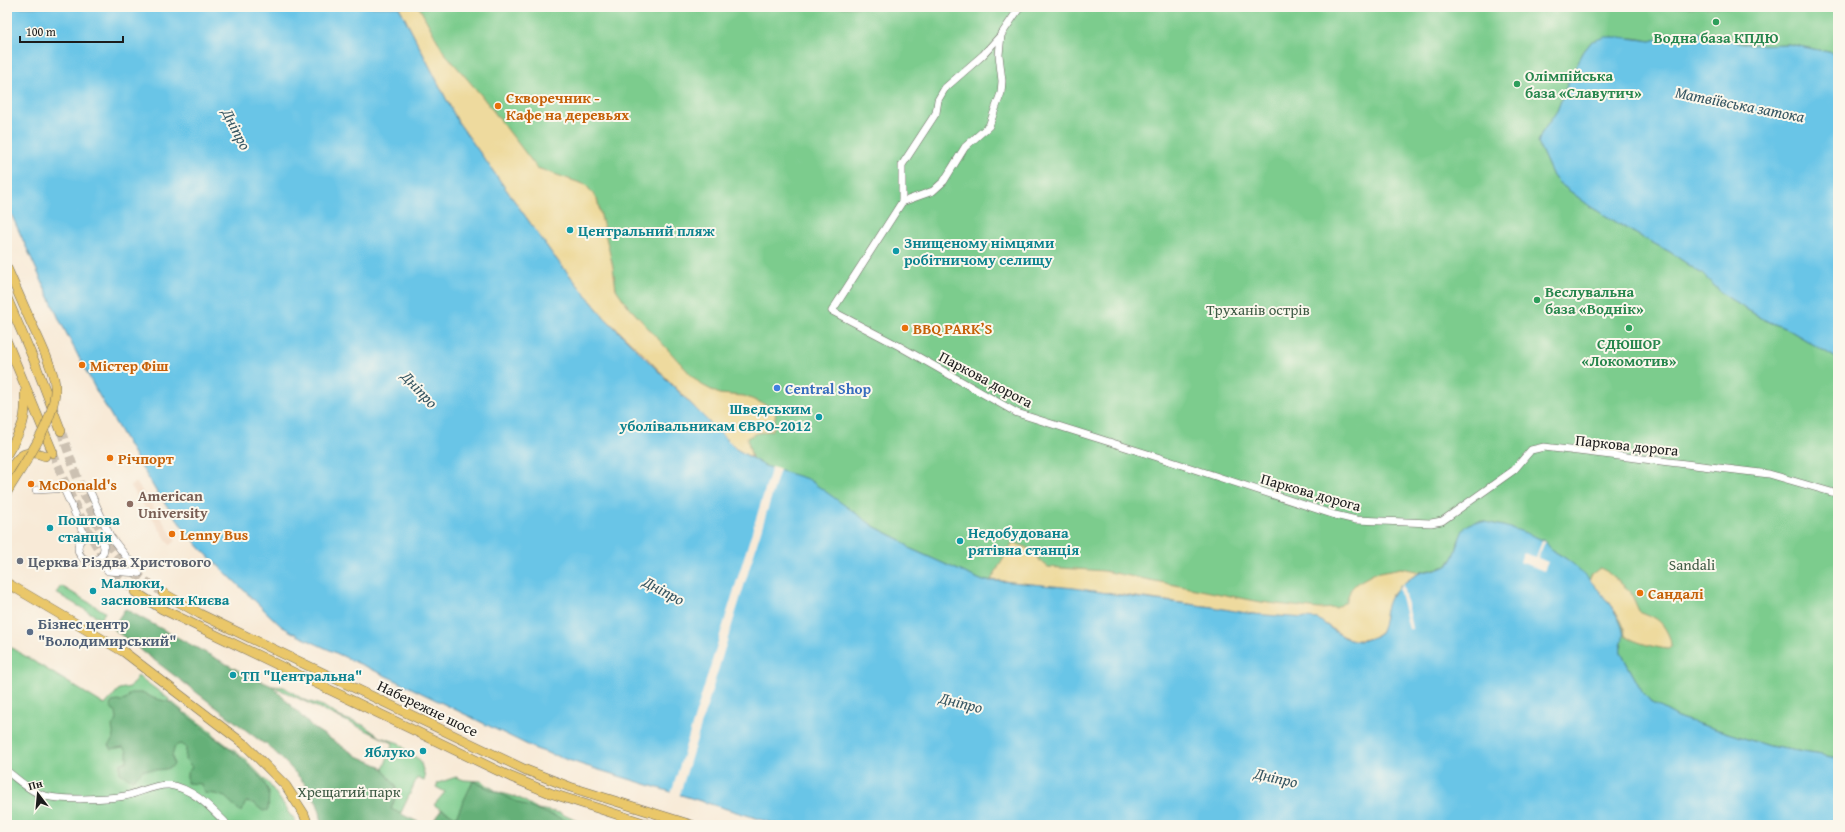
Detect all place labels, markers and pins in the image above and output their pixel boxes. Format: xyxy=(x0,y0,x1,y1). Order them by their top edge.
marker: Водна база КПДЮ xyxy=(1711,17,1721,27)
place label: Водна база КПДЮ xyxy=(1654,27,1779,48)
place label: Олімпійська база «Славутич» xyxy=(1525,65,1642,103)
marker: Олімпійська база «Славутич» xyxy=(1512,79,1522,89)
place label: Скворечник - Кафе на деревьях xyxy=(506,87,629,125)
marker: Скворечник - Кафе на деревьях xyxy=(493,101,503,111)
place label: Центральний пляж xyxy=(578,220,715,241)
marker: Центральний пляж xyxy=(565,225,575,235)
place label: Знищеному німцями робітничому селищу xyxy=(904,232,1055,270)
marker: Знищеному німцями робітничому селищу xyxy=(891,246,901,256)
place label: Веслувальна база «Воднік» xyxy=(1545,281,1644,319)
marker: Веслувальна база «Воднік» xyxy=(1532,295,1542,305)
place label: BBQ PARK’S xyxy=(913,318,993,339)
marker: BBQ PARK’S xyxy=(900,323,910,333)
marker: СДЮШОР «Локомотив» xyxy=(1624,323,1634,333)
place label: СДЮШОР «Локомотив» xyxy=(1582,333,1677,371)
place label: Містер Фіш xyxy=(90,355,169,376)
marker: Містер Фіш xyxy=(77,360,87,370)
place label: Central Shop xyxy=(785,378,871,399)
marker: Central Shop xyxy=(772,383,782,393)
place label: Шведським уболівальникам ЄВРО-2012 xyxy=(618,398,811,436)
marker: Шведським уболівальникам ЄВРО-2012 xyxy=(814,412,824,422)
place label: Річпорт xyxy=(118,448,175,469)
marker: Річпорт xyxy=(105,453,115,463)
place label: McDonald's xyxy=(39,474,117,495)
marker: McDonald's xyxy=(26,479,36,489)
place label: American University xyxy=(138,485,208,523)
marker: American University xyxy=(125,499,135,509)
place label: Поштова станція xyxy=(58,509,120,547)
place label: Недобудована рятівна станція xyxy=(968,522,1079,560)
marker: Поштова станція xyxy=(45,523,55,533)
place label: Lenny Bus xyxy=(180,524,248,545)
marker: Lenny Bus xyxy=(167,529,177,539)
marker: Недобудована рятівна станція xyxy=(955,536,965,546)
place label: Церква Різдва Христового xyxy=(28,551,211,572)
marker: Церква Різдва Христового xyxy=(15,556,25,566)
place label: Малюки, засновники Києва xyxy=(101,572,230,610)
place label: Сандалі xyxy=(1648,583,1704,604)
marker: Малюки, засновники Києва xyxy=(88,586,98,596)
marker: Сандалі xyxy=(1635,588,1645,598)
place label: Бізнес центр "Володимирський" xyxy=(38,613,176,651)
marker: Бізнес центр "Володимирський" xyxy=(25,627,35,637)
place label: ТП "Центральна" xyxy=(241,665,362,686)
marker: ТП "Центральна" xyxy=(228,670,238,680)
place label: Яблуко xyxy=(363,741,415,762)
marker: Яблуко xyxy=(418,746,428,756)

